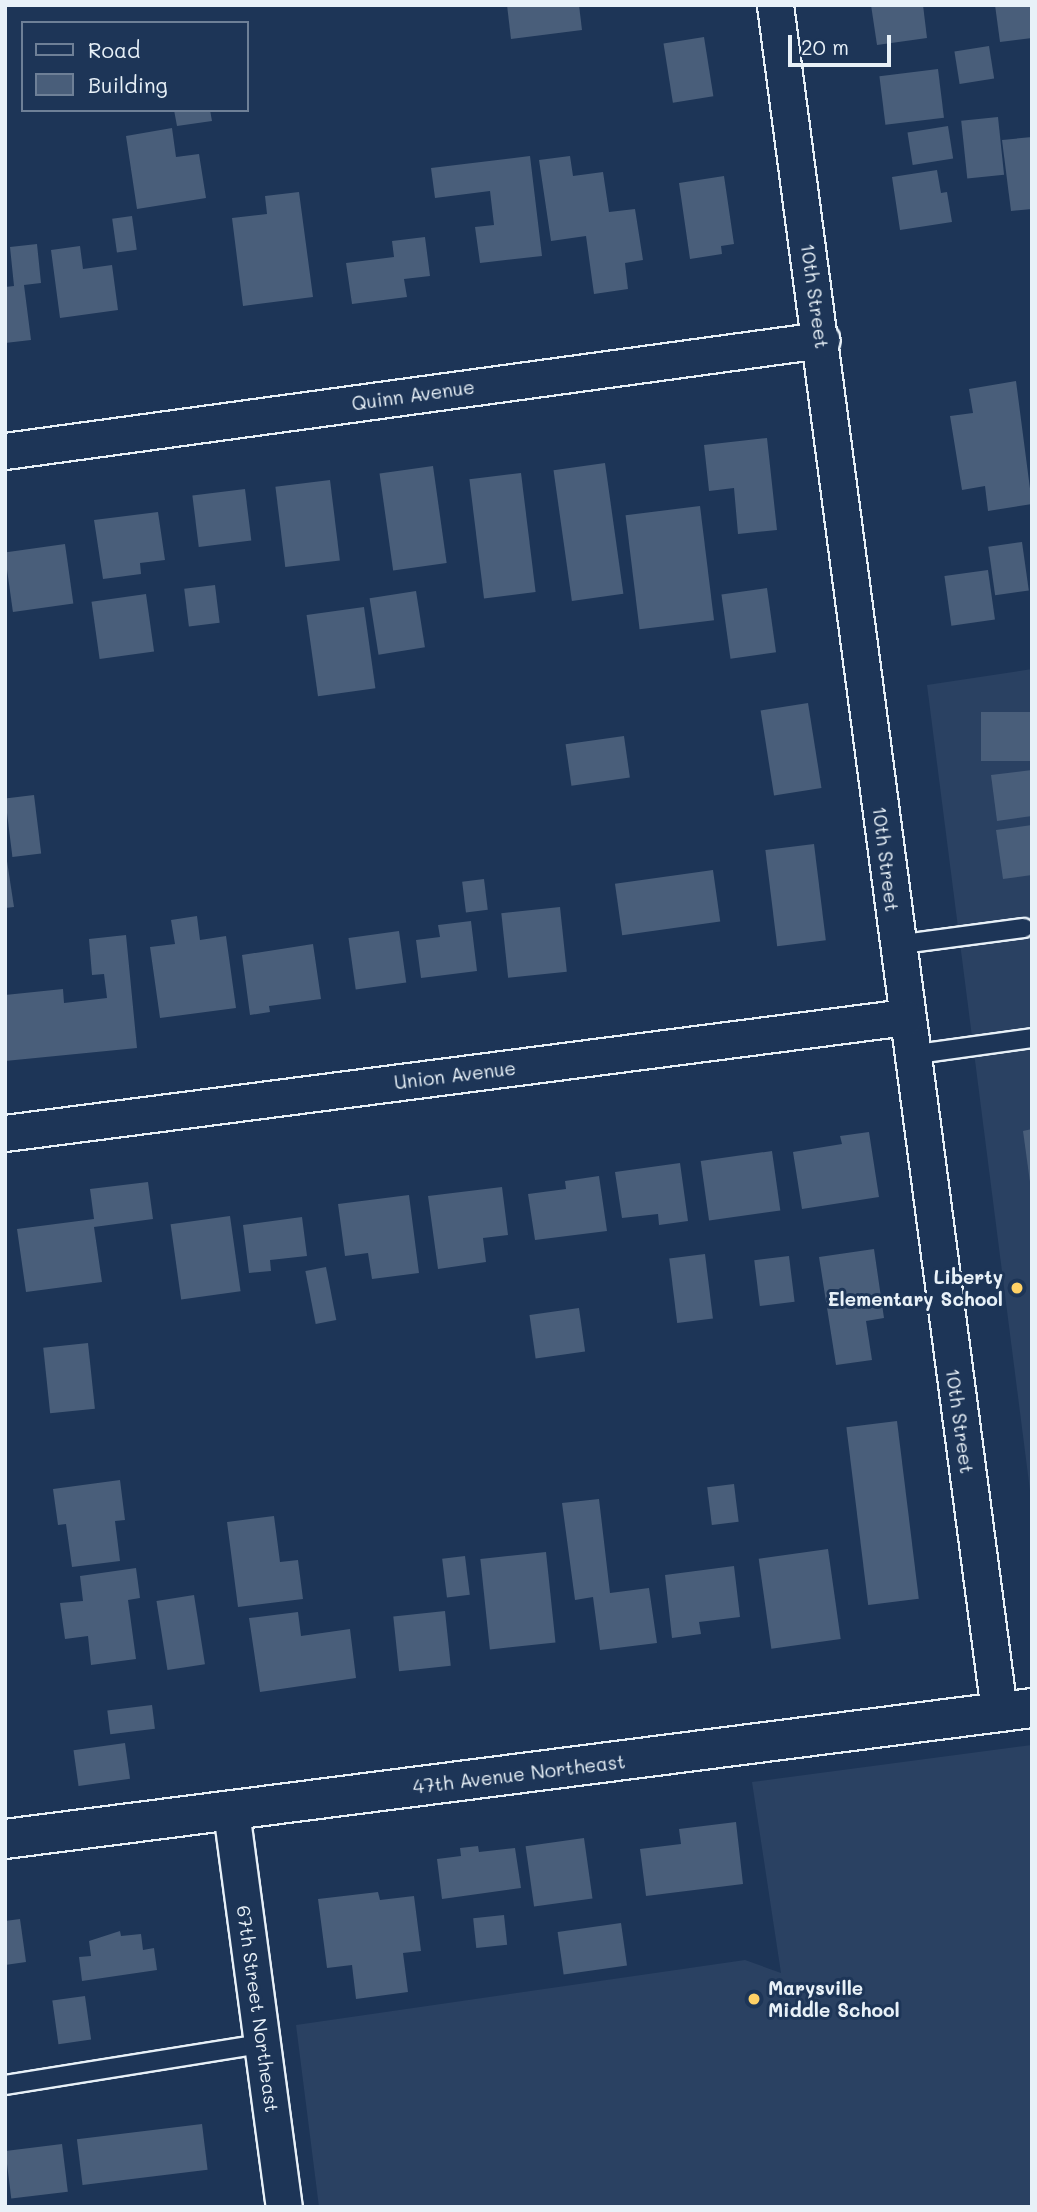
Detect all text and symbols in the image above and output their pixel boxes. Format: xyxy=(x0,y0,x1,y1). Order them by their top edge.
legend xyxy=(21,21,248,112)
scale bar xyxy=(792,21,895,65)
text: 20 m xyxy=(801,33,849,60)
text: Road xyxy=(88,36,140,63)
text: Building xyxy=(88,71,168,98)
street label: 10th Street xyxy=(796,242,834,350)
street label: Quinn Avenue xyxy=(350,375,476,415)
street label: 10th Street xyxy=(868,805,904,913)
street label: Union Avenue xyxy=(393,1056,517,1094)
place label: Liberty Elementary School xyxy=(827,1266,1003,1310)
marker: Liberty Elementary School xyxy=(1009,1280,1025,1296)
street label: 10th Street xyxy=(941,1367,979,1475)
street label: 47th Avenue Northeast xyxy=(412,1750,626,1798)
street label: 67th Street Northeast xyxy=(232,1904,284,2114)
place label: Marysville Middle School xyxy=(768,1977,900,2021)
marker: Marysville Middle School xyxy=(746,1991,762,2007)

